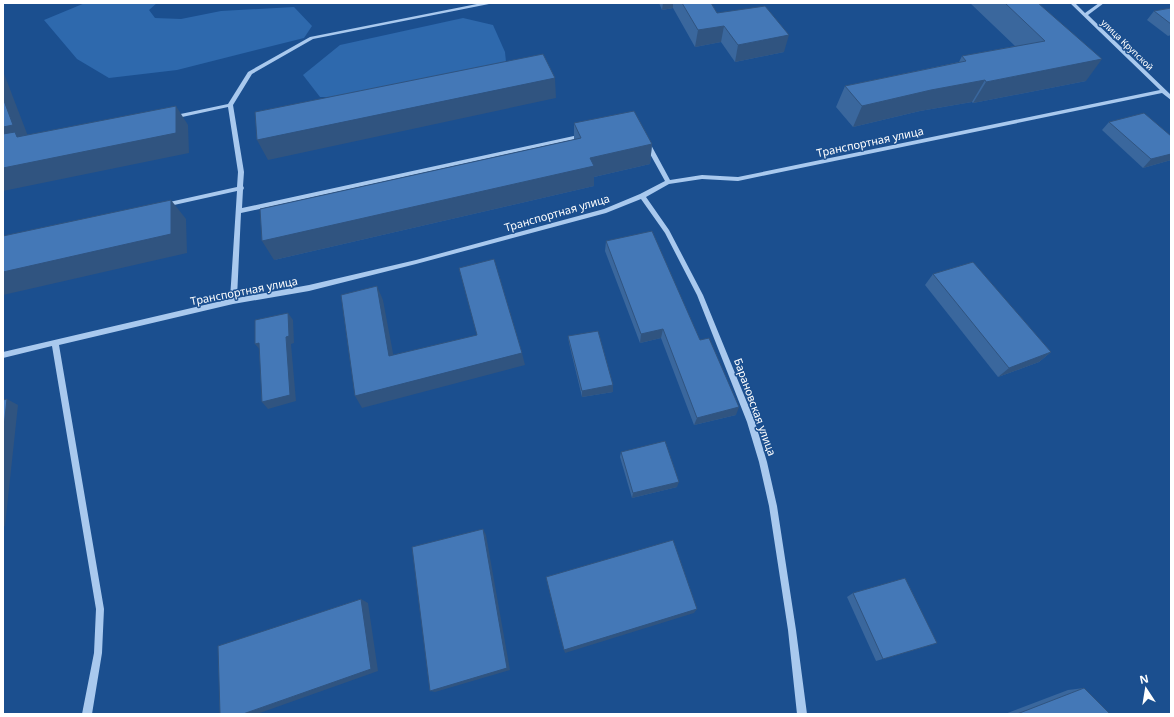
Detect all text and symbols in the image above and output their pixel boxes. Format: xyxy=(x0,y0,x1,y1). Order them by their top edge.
street label: улица Крупской xyxy=(1098,16,1157,73)
street label: Транспортная улица xyxy=(815,123,925,160)
street label: Транспортная улица xyxy=(502,190,611,235)
street label: Транспортная улица xyxy=(189,273,299,308)
street label: Барановская улица xyxy=(731,356,780,458)
north arrow xyxy=(1126,669,1166,709)
text: N xyxy=(1138,670,1150,687)

